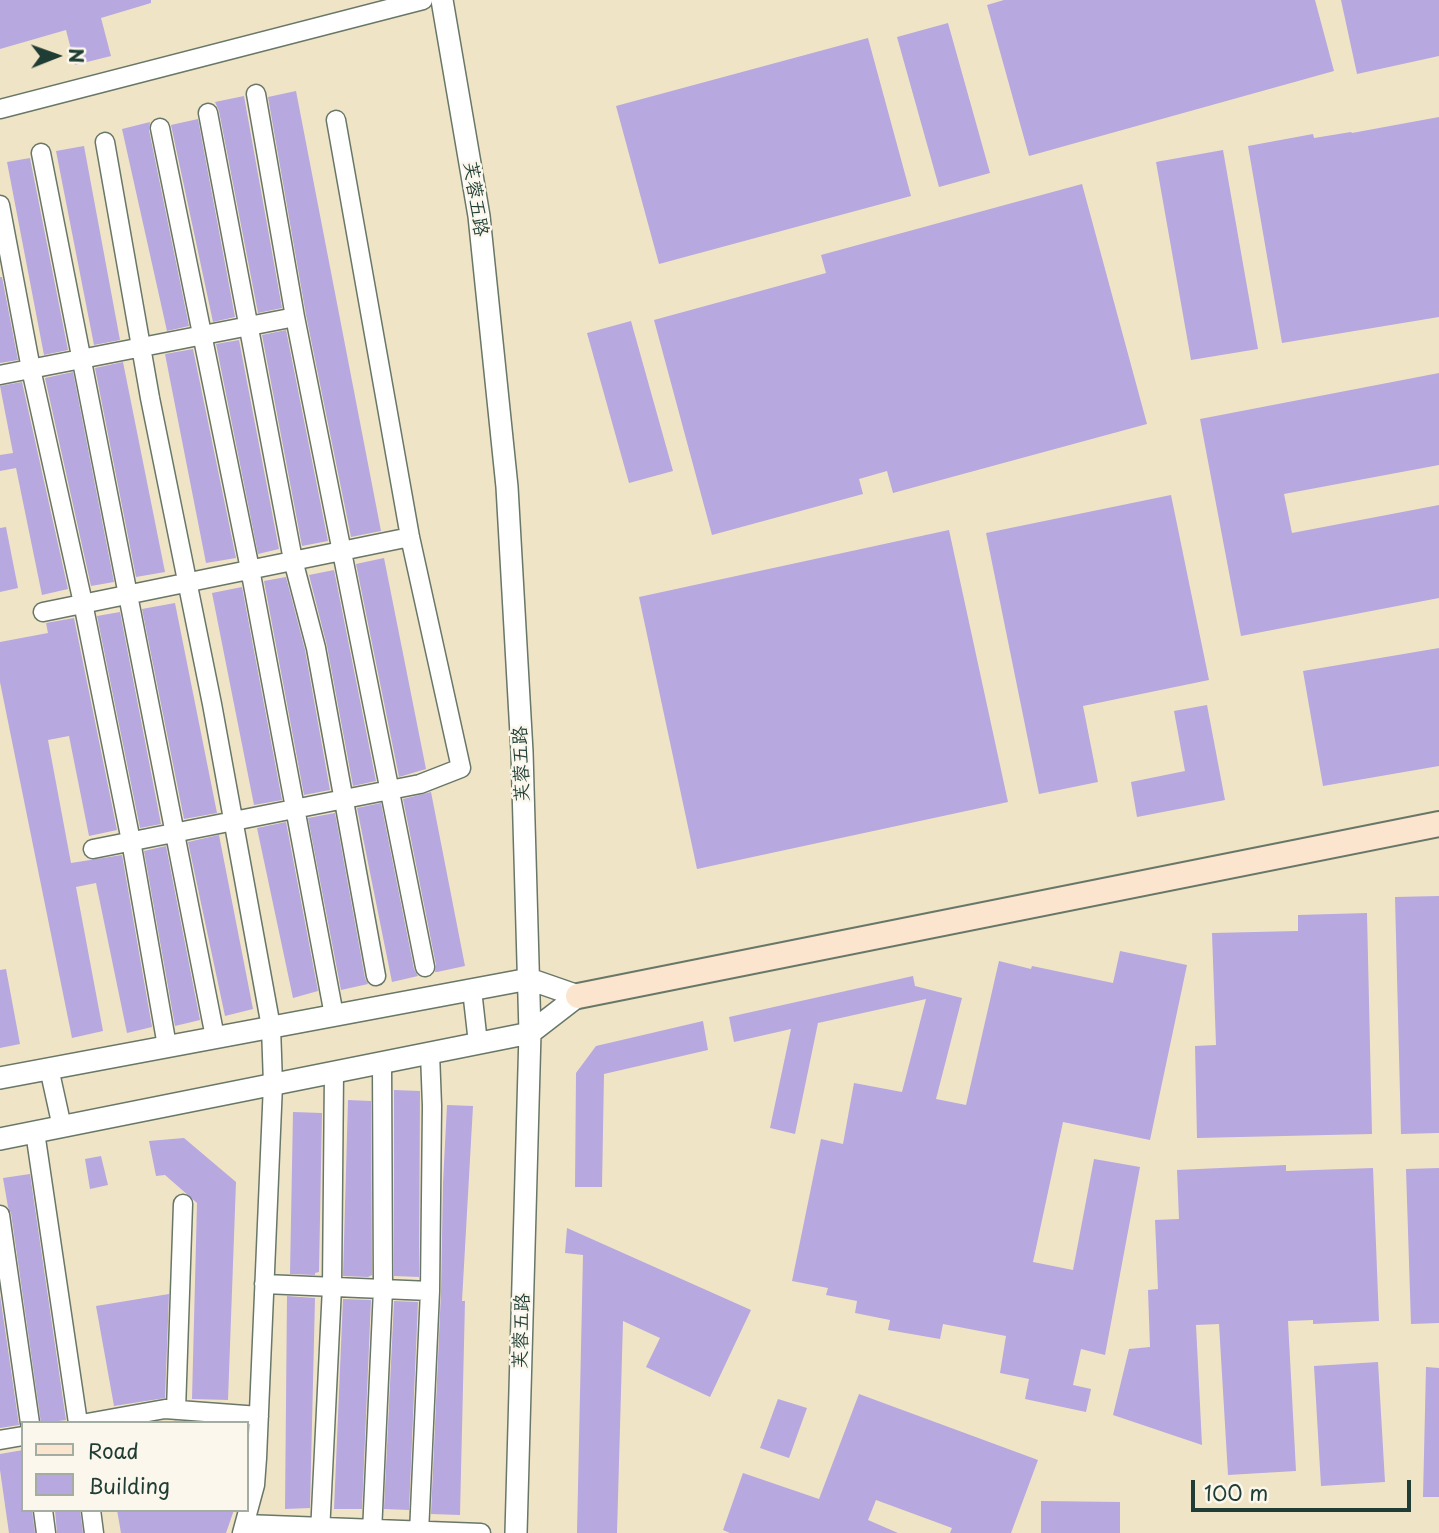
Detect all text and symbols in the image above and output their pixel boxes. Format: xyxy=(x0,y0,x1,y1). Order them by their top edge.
north arrow xyxy=(21,21,91,91)
text: N xyxy=(63,48,91,63)
street label: 芙蓉五路 xyxy=(458,160,492,238)
street label: 芙蓉五路 xyxy=(509,726,535,802)
street label: 芙蓉五路 xyxy=(509,1293,535,1369)
legend xyxy=(21,1421,248,1512)
text: Road xyxy=(88,1434,139,1466)
scale bar xyxy=(1194,1466,1414,1510)
text: Building xyxy=(88,1469,170,1501)
text: 100 m xyxy=(1204,1476,1268,1508)

